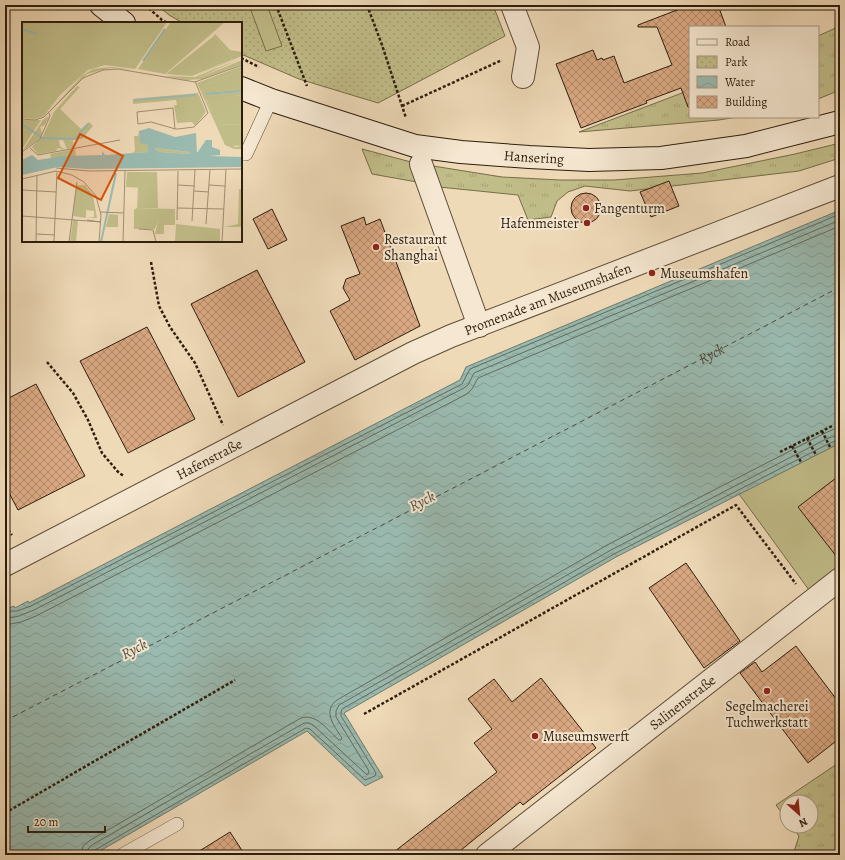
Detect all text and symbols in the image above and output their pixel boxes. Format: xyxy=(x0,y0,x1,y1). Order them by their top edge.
inset map xyxy=(22,22,242,242)
legend xyxy=(689,26,819,118)
text: Road xyxy=(725,34,751,50)
text: Park xyxy=(725,54,748,70)
text: Water xyxy=(724,74,755,90)
text: Building xyxy=(725,94,767,110)
street label: Hansering xyxy=(503,146,565,169)
place label: Fangenturm xyxy=(594,199,665,218)
marker: Fangenturm xyxy=(581,203,591,213)
place label: Hafenmeister xyxy=(500,214,580,233)
marker: Hafenmeister xyxy=(582,218,592,228)
place label: Restaurant Shanghai xyxy=(384,230,447,265)
marker: Restaurant Shanghai xyxy=(371,242,381,252)
street label: Promenade am Museumshafen xyxy=(461,258,634,340)
place label: Museumshafen xyxy=(660,264,749,283)
marker: Museumshafen xyxy=(647,268,657,278)
water label: Ryck xyxy=(695,339,728,369)
street label: Hafenstraße xyxy=(173,434,246,484)
water label: Ryck xyxy=(406,486,439,516)
water label: Ryck xyxy=(118,634,151,664)
street label: Salinenstraße xyxy=(646,671,720,735)
marker: Segelmacherei Tuchwerkstatt xyxy=(762,686,772,696)
place label: Segelmacherei Tuchwerkstatt xyxy=(725,697,809,732)
place label: Museumswerft xyxy=(543,727,630,746)
marker: Museumswerft xyxy=(530,731,540,741)
north arrow xyxy=(779,794,819,834)
scale bar xyxy=(28,808,105,834)
text: 20 m xyxy=(34,814,58,830)
text: N xyxy=(796,814,810,831)

